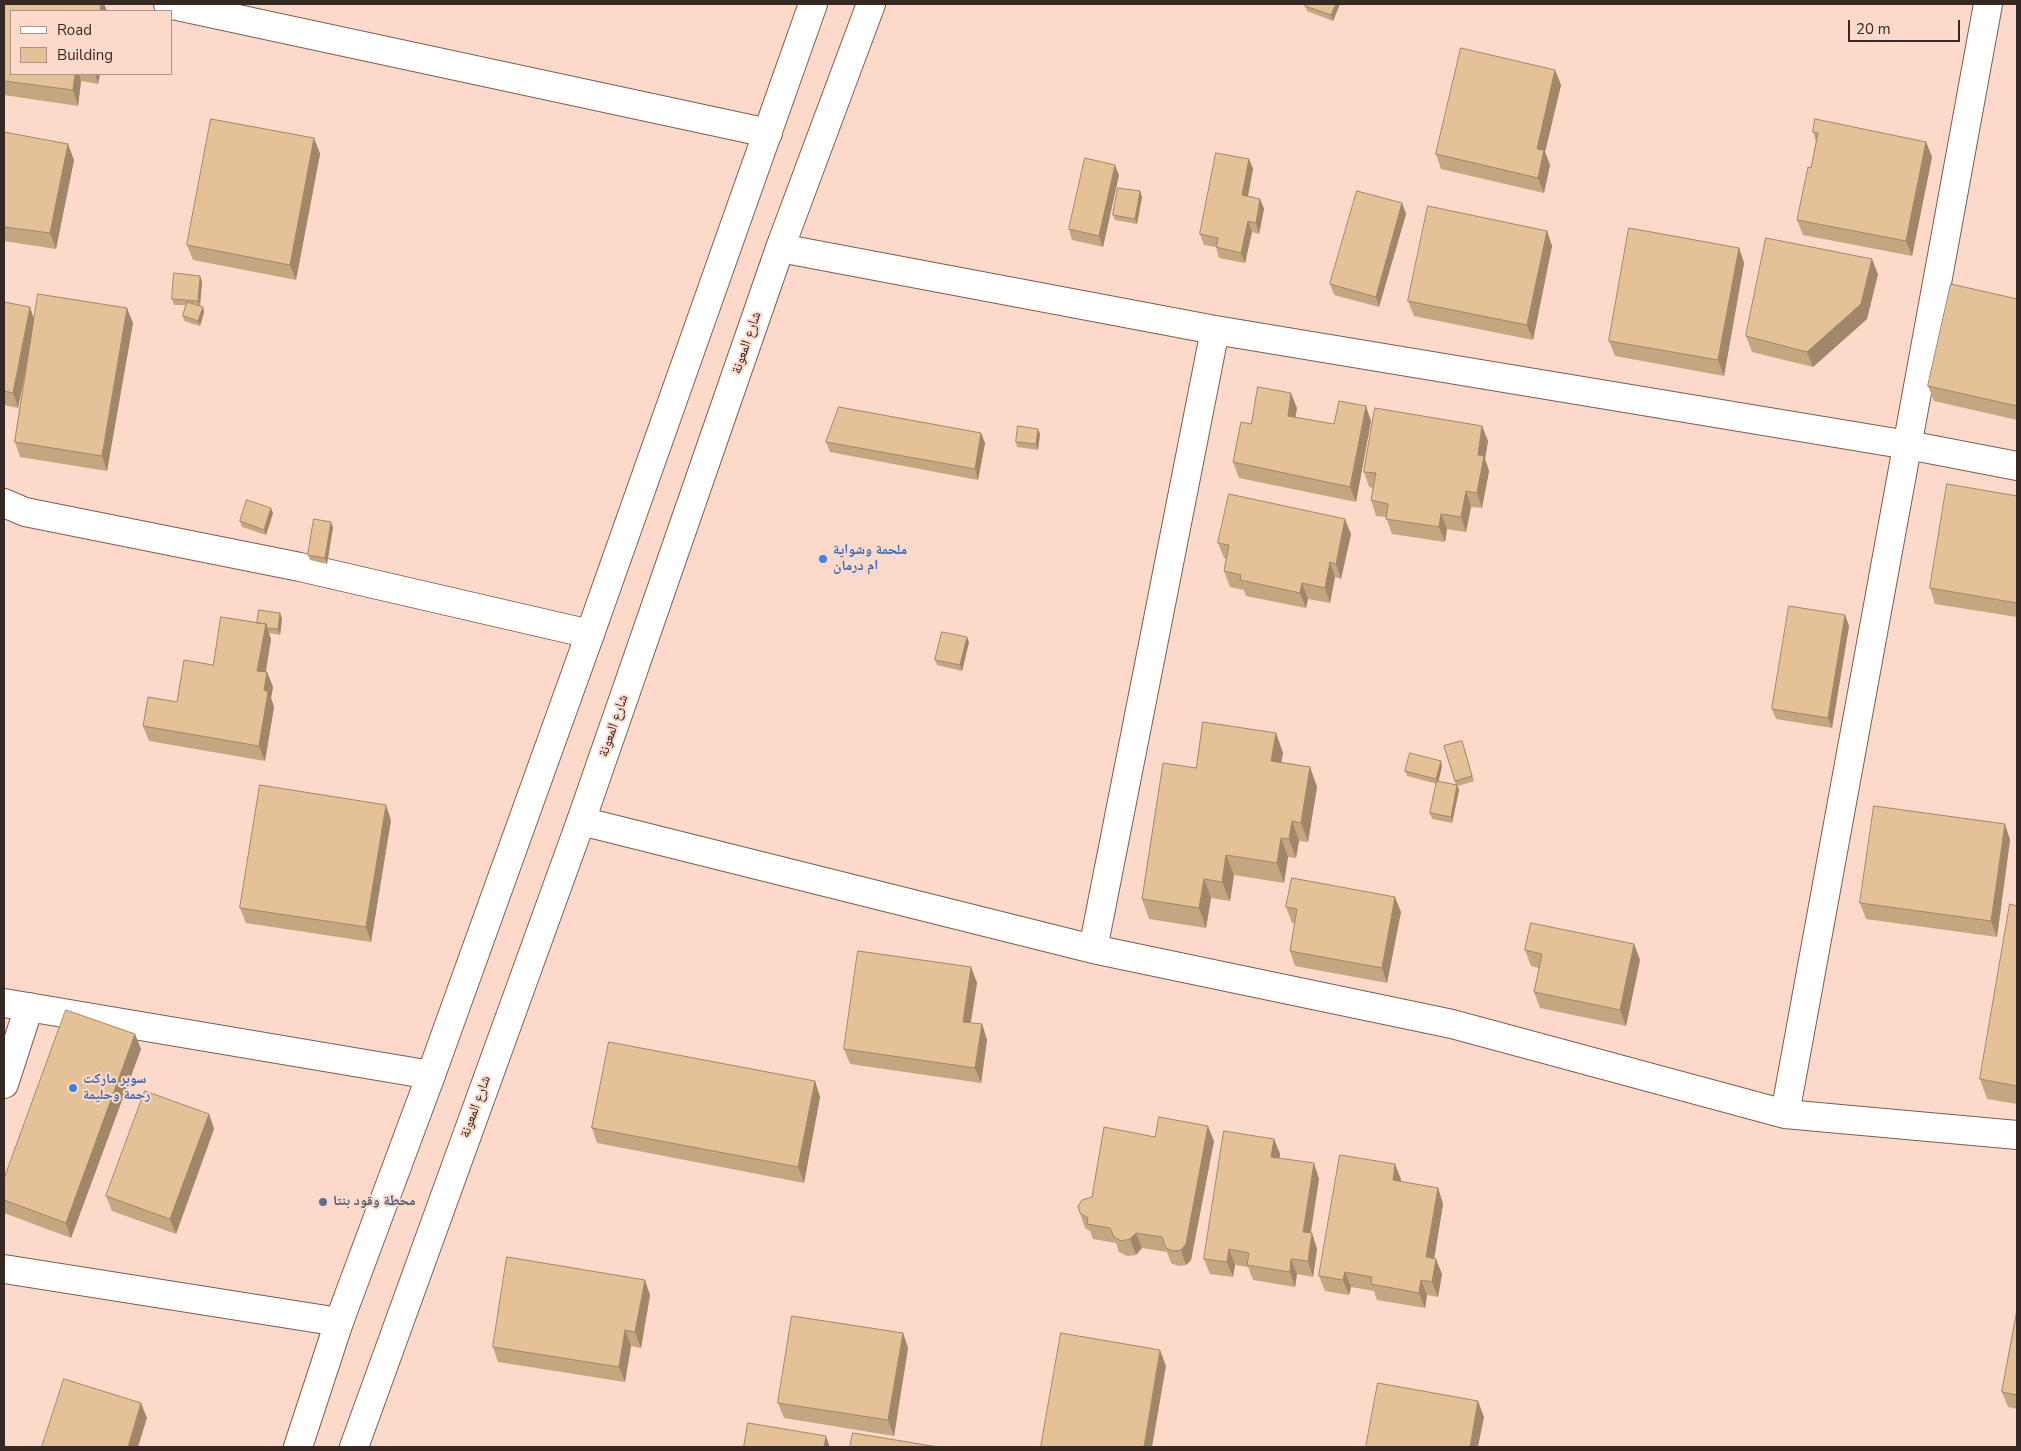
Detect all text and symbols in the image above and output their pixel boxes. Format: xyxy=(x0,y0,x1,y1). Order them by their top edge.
legend xyxy=(10,10,172,75)
scale bar xyxy=(1851,10,1964,42)
text: 20 m xyxy=(1856,19,1891,39)
text: Road xyxy=(57,20,92,40)
text: Building xyxy=(57,45,113,65)
street label: شارع المعونة xyxy=(729,310,765,376)
place label: ملحمة وشواية ام درمان xyxy=(833,543,907,576)
marker: ملحمة وشواية ام درمان xyxy=(817,553,829,565)
street label: شارع المعونة xyxy=(596,693,632,759)
place label: سوبر ماركت رحمة وحليمة xyxy=(83,1072,150,1104)
street label: شارع المعونة xyxy=(457,1074,495,1140)
marker: سوبر ماركت رحمة وحليمة xyxy=(67,1082,79,1094)
place label: محطة وقود بنتا xyxy=(333,1194,416,1210)
marker: محطة وقود بنتا xyxy=(317,1196,329,1208)

